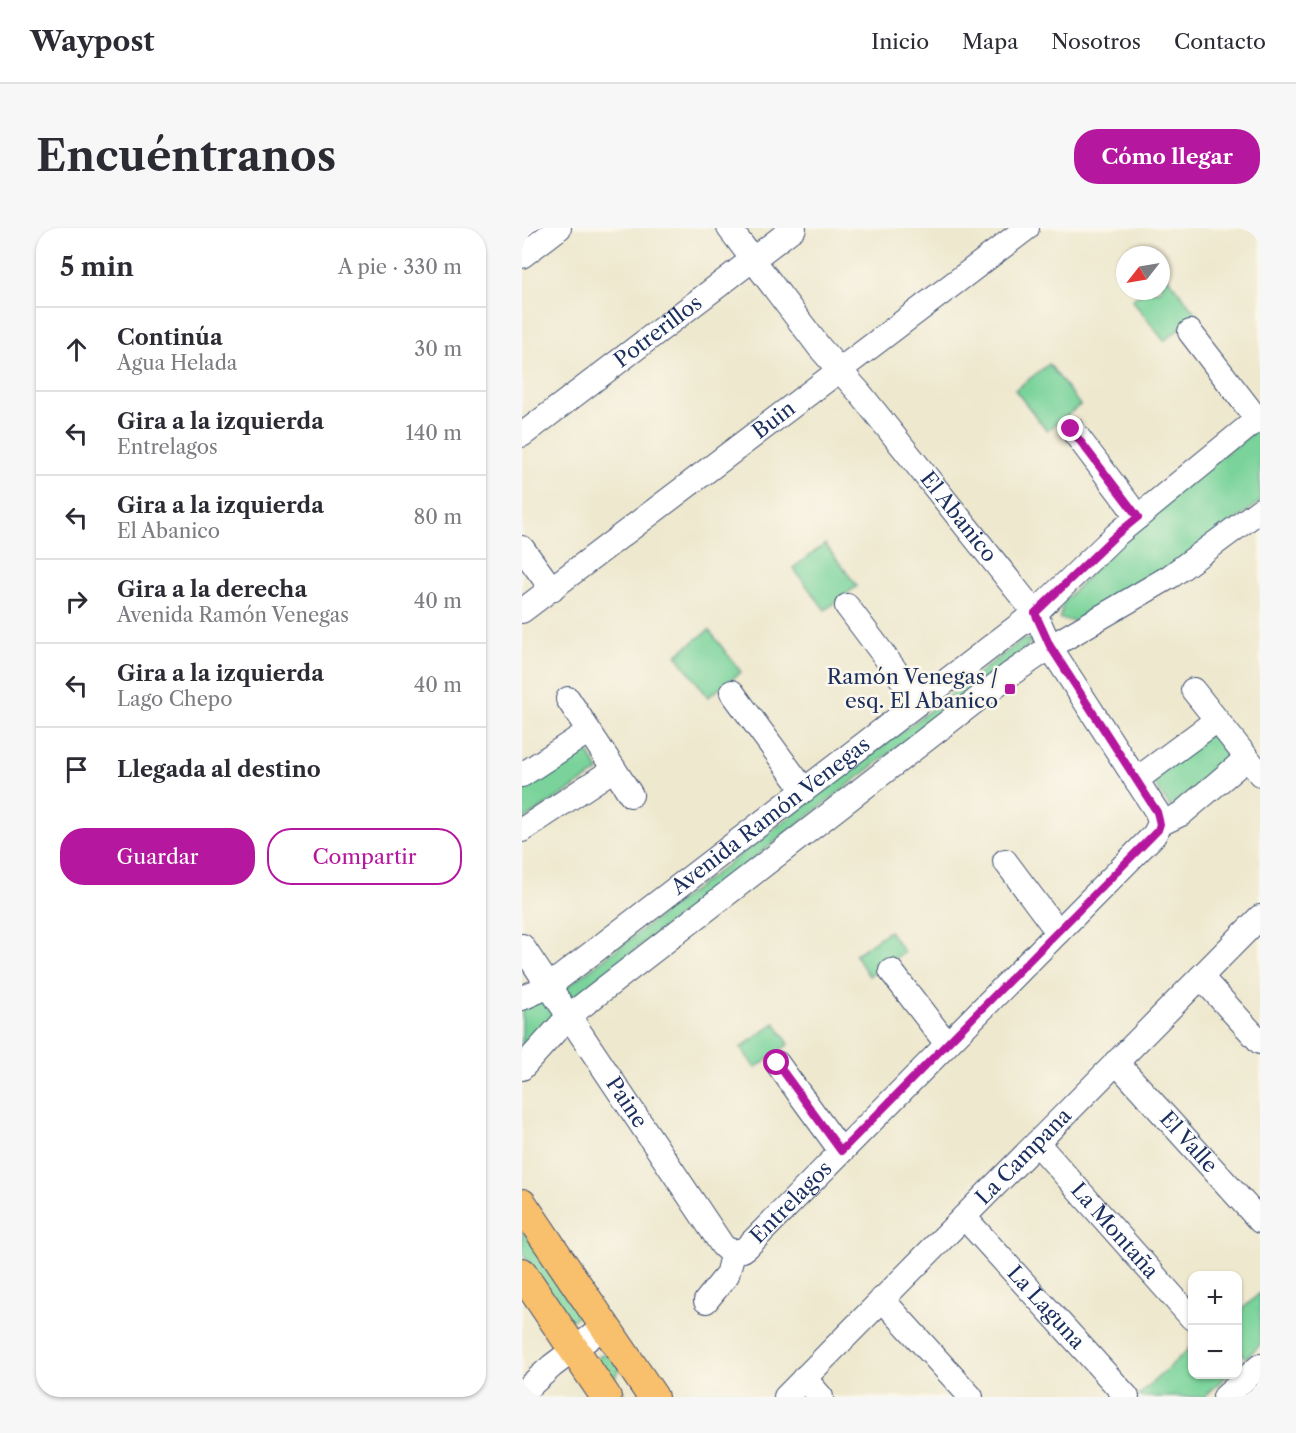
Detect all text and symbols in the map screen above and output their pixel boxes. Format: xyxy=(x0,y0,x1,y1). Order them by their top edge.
text: Waypost xyxy=(30,24,154,58)
text: Inicio xyxy=(871,29,929,54)
text: Mapa xyxy=(962,29,1018,54)
text: Nosotros xyxy=(1051,29,1141,54)
text: Contacto xyxy=(1174,29,1266,54)
button: Cómo llegar xyxy=(1074,129,1260,184)
text: Encuéntranos xyxy=(36,130,336,182)
north arrow xyxy=(1116,246,1170,300)
text: 5 min xyxy=(60,251,134,283)
text: A pie · 330 m xyxy=(338,255,462,279)
street label: Potrerillos xyxy=(609,290,707,372)
text: Continúa xyxy=(117,324,223,351)
icon: ahead xyxy=(60,333,93,366)
text: 30 m xyxy=(414,337,462,361)
text: Agua Helada xyxy=(117,351,237,375)
street label: Buin xyxy=(747,395,800,444)
text: Gira a la izquierda xyxy=(117,408,324,435)
route end xyxy=(1057,415,1083,441)
icon: left xyxy=(60,417,93,450)
text: 140 m xyxy=(405,421,462,445)
text: Entrelagos xyxy=(117,435,218,459)
street label: El Abanico xyxy=(915,466,1002,567)
text: Gira a la izquierda xyxy=(117,492,324,519)
icon: left xyxy=(60,501,93,534)
text: 80 m xyxy=(414,505,462,529)
text: El Abanico xyxy=(117,519,220,543)
text: Gira a la derecha xyxy=(117,576,307,603)
icon: right xyxy=(60,585,93,618)
text: 40 m xyxy=(414,589,462,613)
text: Avenida Ramón Venegas xyxy=(117,603,349,627)
text: Gira a la izquierda xyxy=(117,660,324,687)
place label: Ramón Venegas / esq. El Abanico xyxy=(827,664,998,713)
icon: left xyxy=(60,669,93,702)
text: 40 m xyxy=(414,673,462,697)
marker: Ramón Venegas / esq. El Abanico xyxy=(1003,682,1017,696)
text: Lago Chepo xyxy=(117,687,232,711)
street label: Avenida Ramón Venegas xyxy=(665,731,875,900)
icon: arrive xyxy=(60,753,93,786)
text: Llegada al destino xyxy=(117,756,321,783)
button: Guardar xyxy=(60,828,255,885)
button: Compartir xyxy=(267,828,462,885)
route start xyxy=(763,1049,789,1075)
street label: Paine xyxy=(601,1072,653,1132)
street label: La Campana xyxy=(970,1102,1077,1210)
street label: El Valle xyxy=(1155,1106,1223,1178)
street label: Entrelagos xyxy=(745,1156,837,1248)
street label: La Montaña xyxy=(1066,1177,1165,1284)
street label: La Laguna xyxy=(1002,1260,1091,1354)
map controls xyxy=(1188,1271,1242,1379)
button: + xyxy=(1188,1271,1242,1325)
button: − xyxy=(1188,1325,1242,1379)

